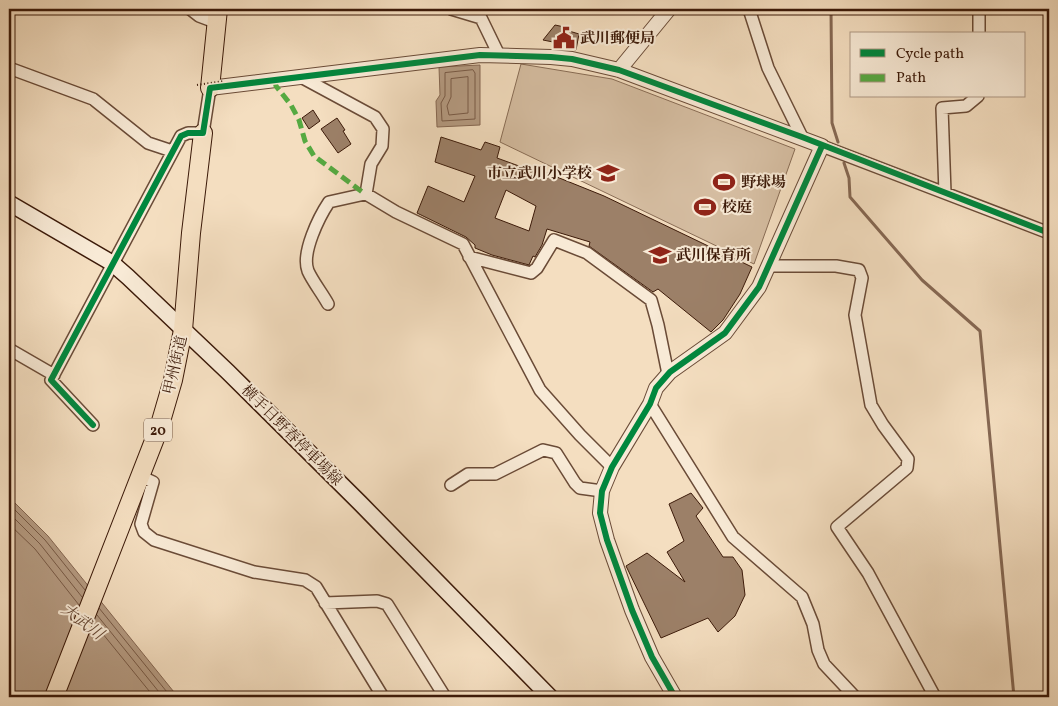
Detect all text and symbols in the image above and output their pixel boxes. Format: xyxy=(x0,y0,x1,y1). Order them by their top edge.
public building icon: 武川郵便局 xyxy=(551,25,577,51)
place label: 武川郵便局 xyxy=(580,29,655,50)
legend xyxy=(850,32,1026,98)
text: Cycle path xyxy=(896,44,964,65)
text: Path xyxy=(896,68,926,89)
school or university icon: 市立武川小学校 xyxy=(595,160,621,186)
place label: 市立武川小学校 xyxy=(487,164,592,185)
sports icon: 野球場 xyxy=(711,169,737,195)
place label: 野球場 xyxy=(741,173,786,194)
sports icon: 校庭 xyxy=(692,194,718,220)
place label: 校庭 xyxy=(722,198,752,219)
school or university icon: 武川保育所 xyxy=(647,242,673,268)
place label: 武川保育所 xyxy=(676,246,751,267)
street label: 甲州街道 xyxy=(159,334,193,397)
street label: 横手日野春停車場線 xyxy=(236,381,346,491)
road number: 20 xyxy=(144,418,172,442)
water label: 大武川 xyxy=(56,599,109,647)

